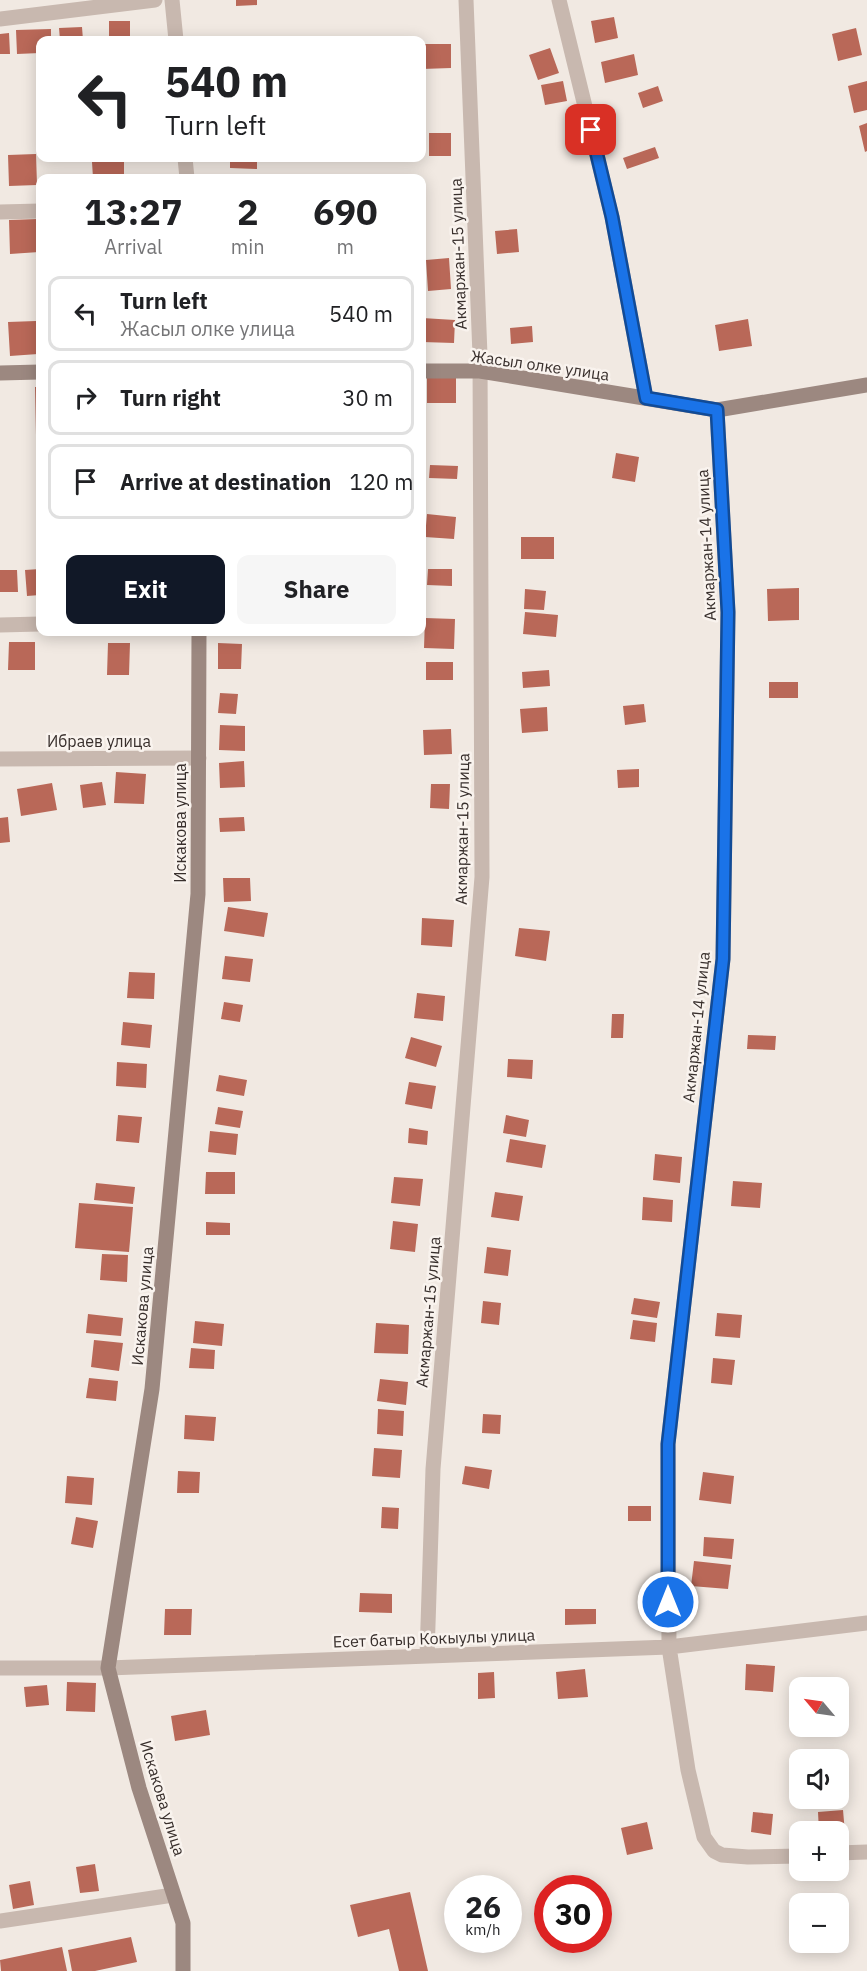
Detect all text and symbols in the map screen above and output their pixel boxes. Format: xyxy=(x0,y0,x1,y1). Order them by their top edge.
text: 540 m xyxy=(165,54,288,109)
icon: left xyxy=(66,60,144,138)
pin xyxy=(565,104,616,155)
text: Turn left xyxy=(165,107,266,142)
icon: arrive xyxy=(574,113,607,146)
street label: Акмаржан-15 улица xyxy=(445,177,471,330)
text: 13:27 xyxy=(84,188,183,235)
text: 2 xyxy=(237,188,259,235)
text: 690 xyxy=(313,188,378,235)
text: Arrival xyxy=(104,233,163,260)
text: min xyxy=(231,233,265,260)
text: m xyxy=(337,233,354,260)
text: Turn left xyxy=(120,286,208,315)
icon: left xyxy=(69,297,102,330)
text: 540 m xyxy=(329,299,393,328)
text: Жасыл олке улица xyxy=(120,315,295,342)
street label: Жасыл олке улица xyxy=(469,345,611,385)
icon: right xyxy=(69,381,102,414)
text: Turn right xyxy=(120,383,221,412)
text: 30 m xyxy=(342,383,393,412)
icon: arrive xyxy=(69,465,102,498)
text: Arrive at destination xyxy=(120,467,331,496)
text: 120 m xyxy=(349,467,413,496)
street label: Акмаржан-14 улица xyxy=(692,468,720,621)
button: Exit xyxy=(66,555,225,624)
button: Share xyxy=(237,555,396,624)
street label: Ибраев улица xyxy=(47,731,151,751)
street label: Акмаржан-15 улица xyxy=(451,753,473,905)
street label: Искакова улица xyxy=(170,763,190,883)
street label: Акмаржан-14 улица xyxy=(678,950,714,1103)
street label: Акмаржан-15 улица xyxy=(411,1235,445,1388)
street label: Искакова улица xyxy=(127,1245,157,1366)
position arrow xyxy=(636,1570,700,1634)
street label: Есет батыр Кокыулы улица xyxy=(332,1624,536,1652)
north arrow xyxy=(789,1677,849,1737)
map controls xyxy=(789,1677,849,1953)
street label: Искакова улица xyxy=(136,1738,190,1859)
button: sound xyxy=(789,1749,849,1809)
button: + xyxy=(789,1821,849,1881)
speed limit sign: 30 xyxy=(534,1875,612,1953)
text: 26 xyxy=(465,1887,501,1926)
button: − xyxy=(789,1893,849,1953)
text: km/h xyxy=(465,1920,501,1939)

